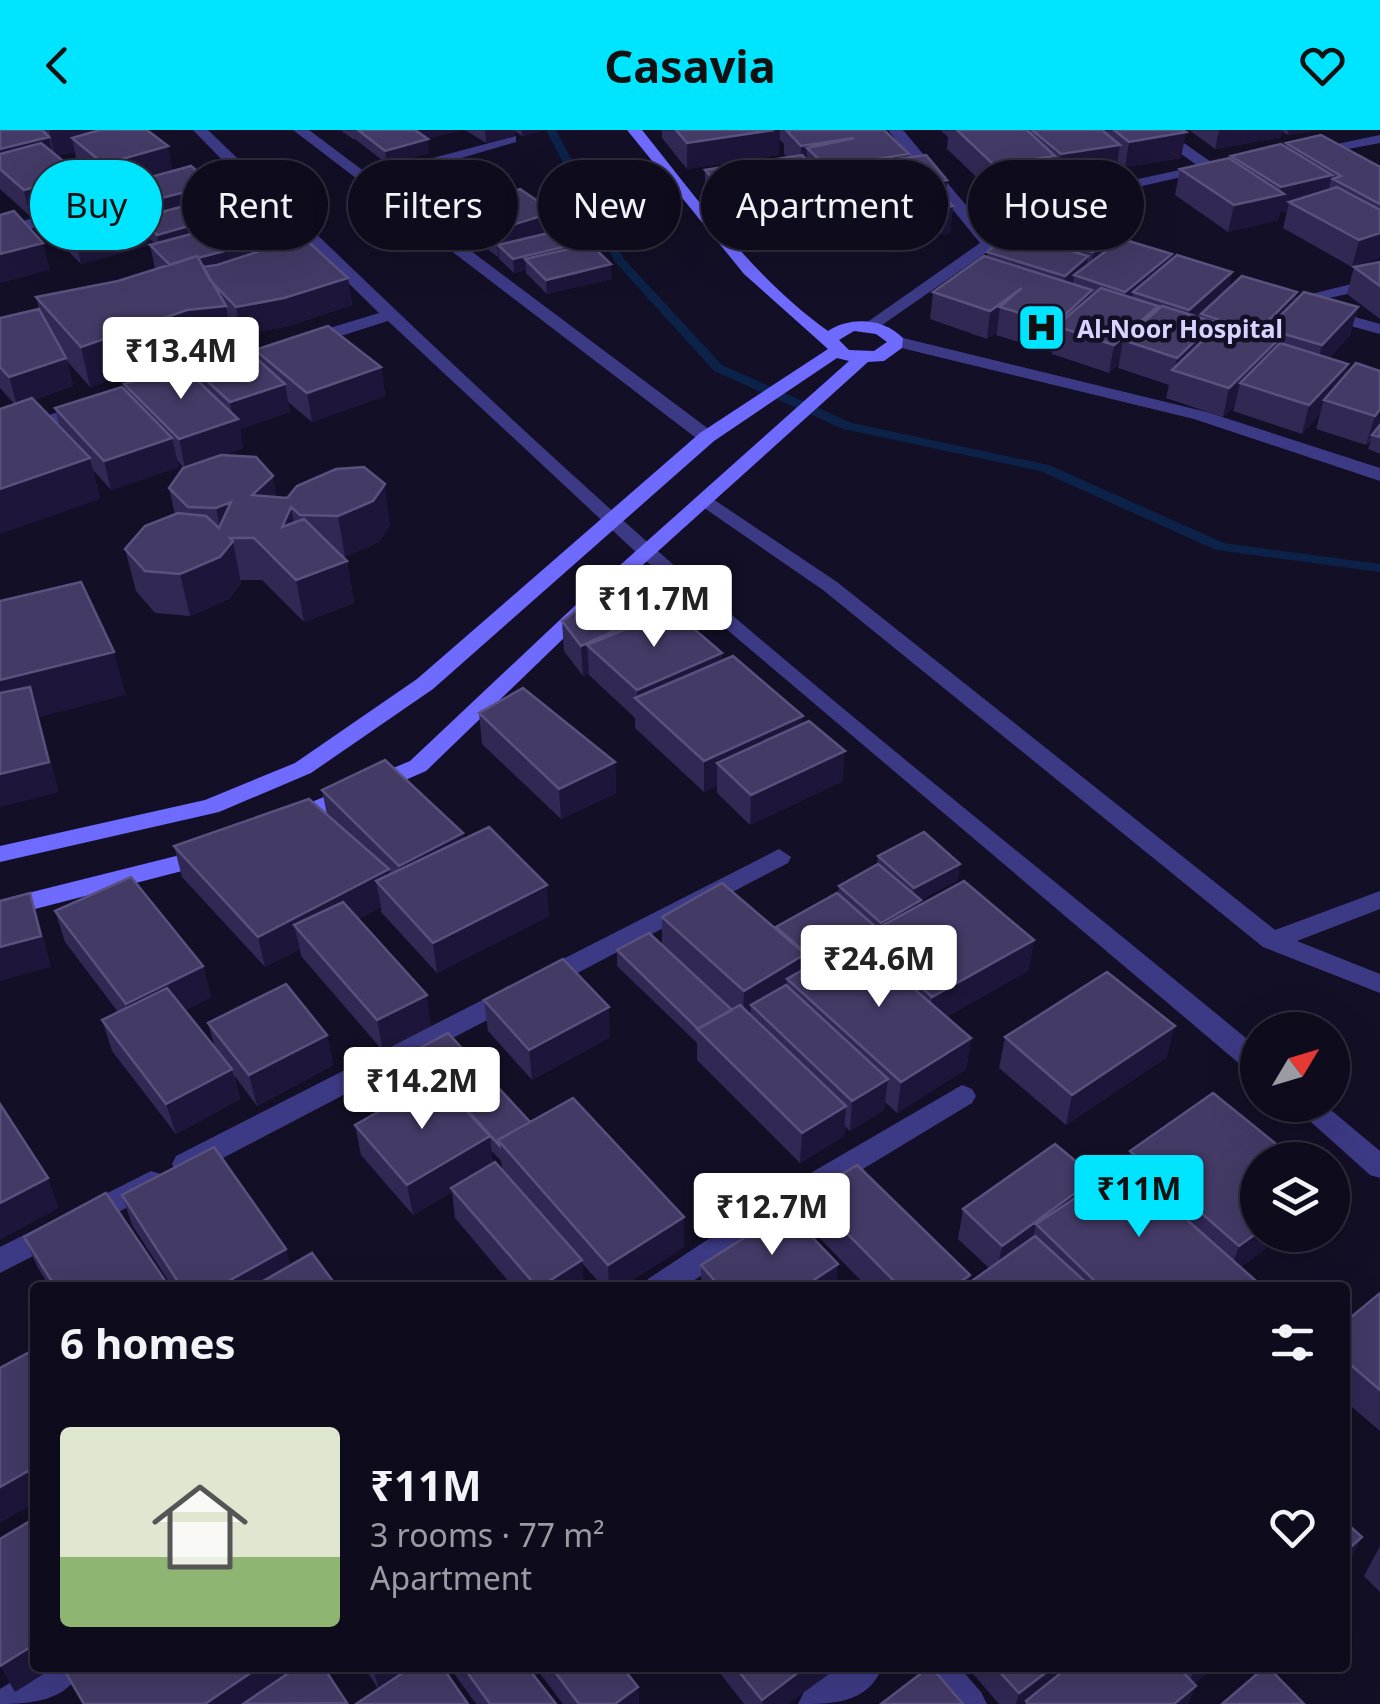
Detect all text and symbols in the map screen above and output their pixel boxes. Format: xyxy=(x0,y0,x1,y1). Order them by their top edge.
text: Casavia xyxy=(604,35,776,96)
icon: back xyxy=(30,38,85,93)
icon: heart xyxy=(1295,38,1350,93)
chip: Buy xyxy=(30,160,162,250)
chip: Rent xyxy=(182,160,328,250)
chip: Filters xyxy=(348,160,518,250)
chip: New xyxy=(538,160,681,250)
chip: Apartment xyxy=(701,160,948,250)
chip: House xyxy=(968,160,1144,250)
hospital icon: Al-Noor Hospital xyxy=(1016,302,1068,354)
place label: Al-Noor Hospital xyxy=(1077,311,1283,345)
pin: ₹13.4M xyxy=(100,317,262,402)
text: ₹13.4M xyxy=(125,328,237,371)
pin: ₹11.7M xyxy=(573,565,735,650)
text: ₹11.7M xyxy=(598,576,710,619)
pin: ₹24.6M xyxy=(798,925,960,1010)
text: ₹24.6M xyxy=(823,936,935,979)
north arrow xyxy=(1240,1012,1350,1122)
map controls xyxy=(1240,1012,1350,1252)
pin: ₹14.2M xyxy=(341,1047,503,1132)
text: ₹14.2M xyxy=(366,1058,478,1101)
button: layers xyxy=(1240,1142,1350,1252)
pin: ₹11M xyxy=(1080,1155,1198,1240)
text: ₹11M xyxy=(1096,1166,1182,1209)
pin: ₹12.7M xyxy=(691,1173,853,1258)
text: ₹12.7M xyxy=(716,1184,828,1227)
text: 6 homes xyxy=(60,1314,236,1371)
icon: filters xyxy=(1265,1315,1320,1370)
text: ₹11M xyxy=(370,1456,482,1513)
icon: home xyxy=(140,1467,260,1587)
icon: heart xyxy=(1265,1500,1320,1555)
text: 3 rooms · 77 m² xyxy=(370,1513,604,1556)
text: Apartment xyxy=(370,1556,532,1599)

